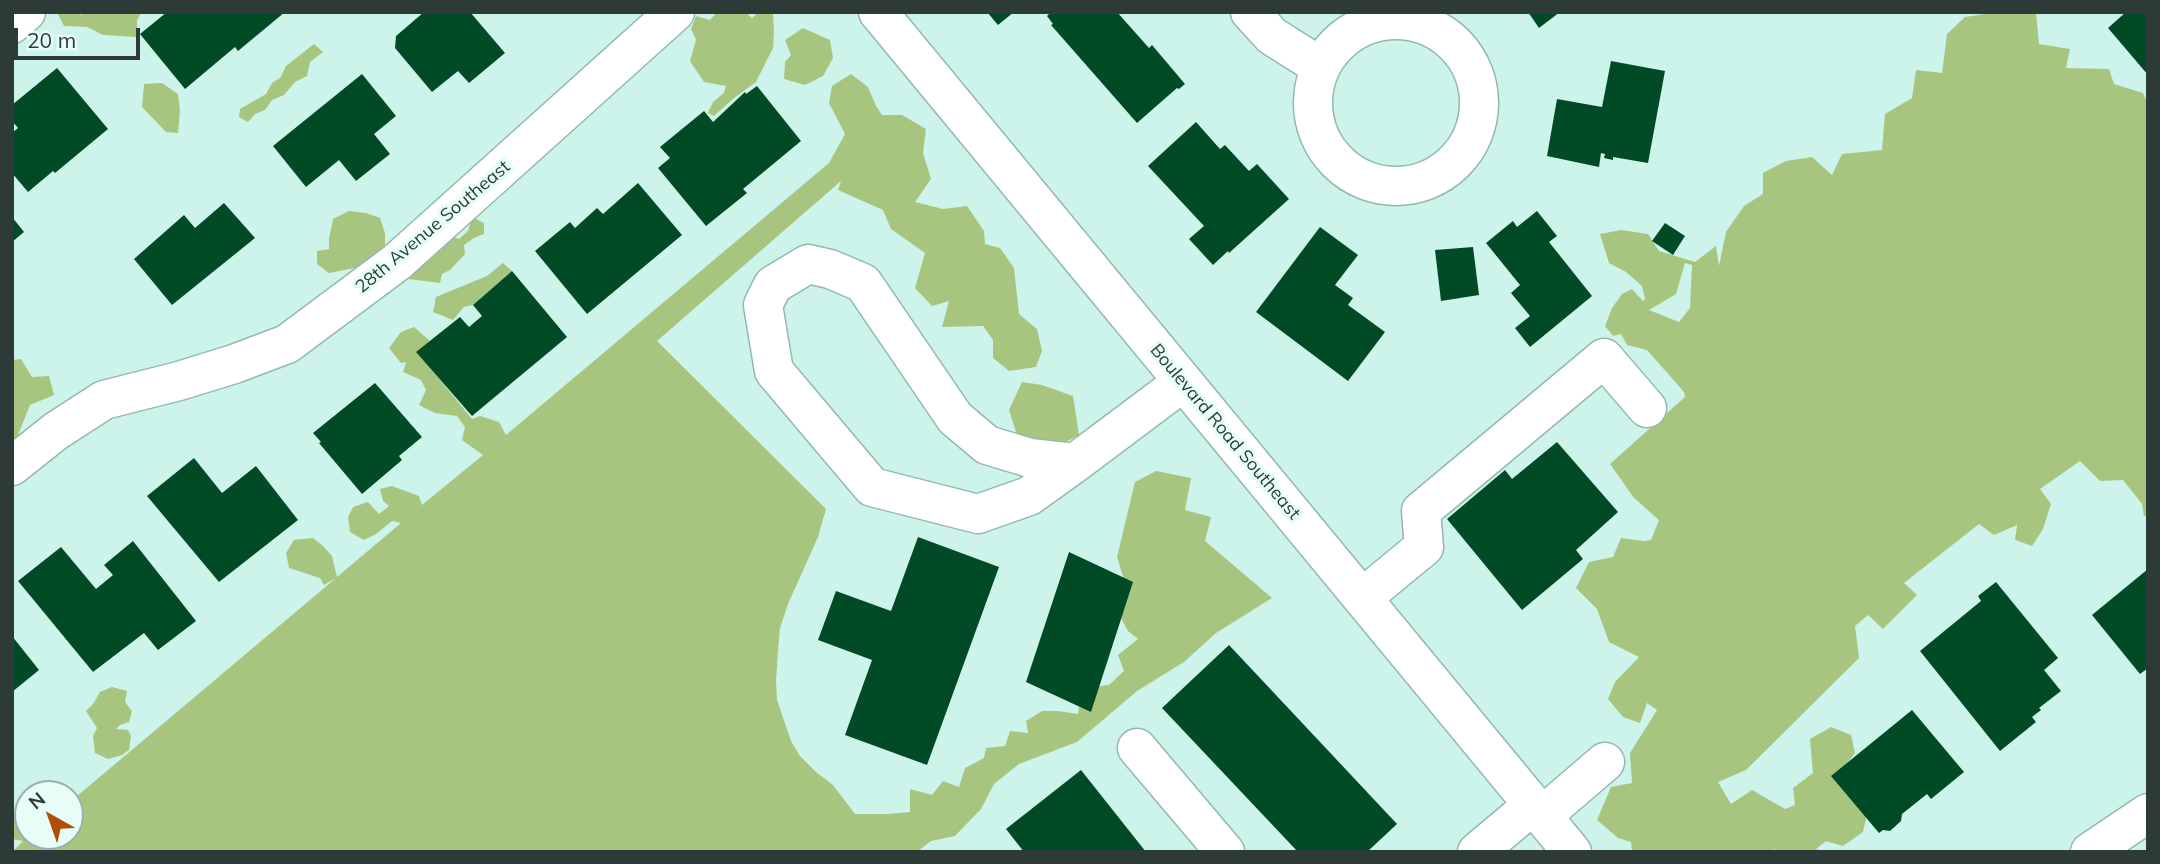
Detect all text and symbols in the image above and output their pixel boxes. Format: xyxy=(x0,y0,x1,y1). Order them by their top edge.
scale bar xyxy=(18,14,144,58)
text: 20 m xyxy=(27,27,76,53)
street label: 28th Avenue Southeast xyxy=(351,156,515,298)
street label: Boulevard Road Southeast xyxy=(1145,340,1305,524)
north arrow xyxy=(14,780,84,850)
text: N xyxy=(24,787,50,814)

